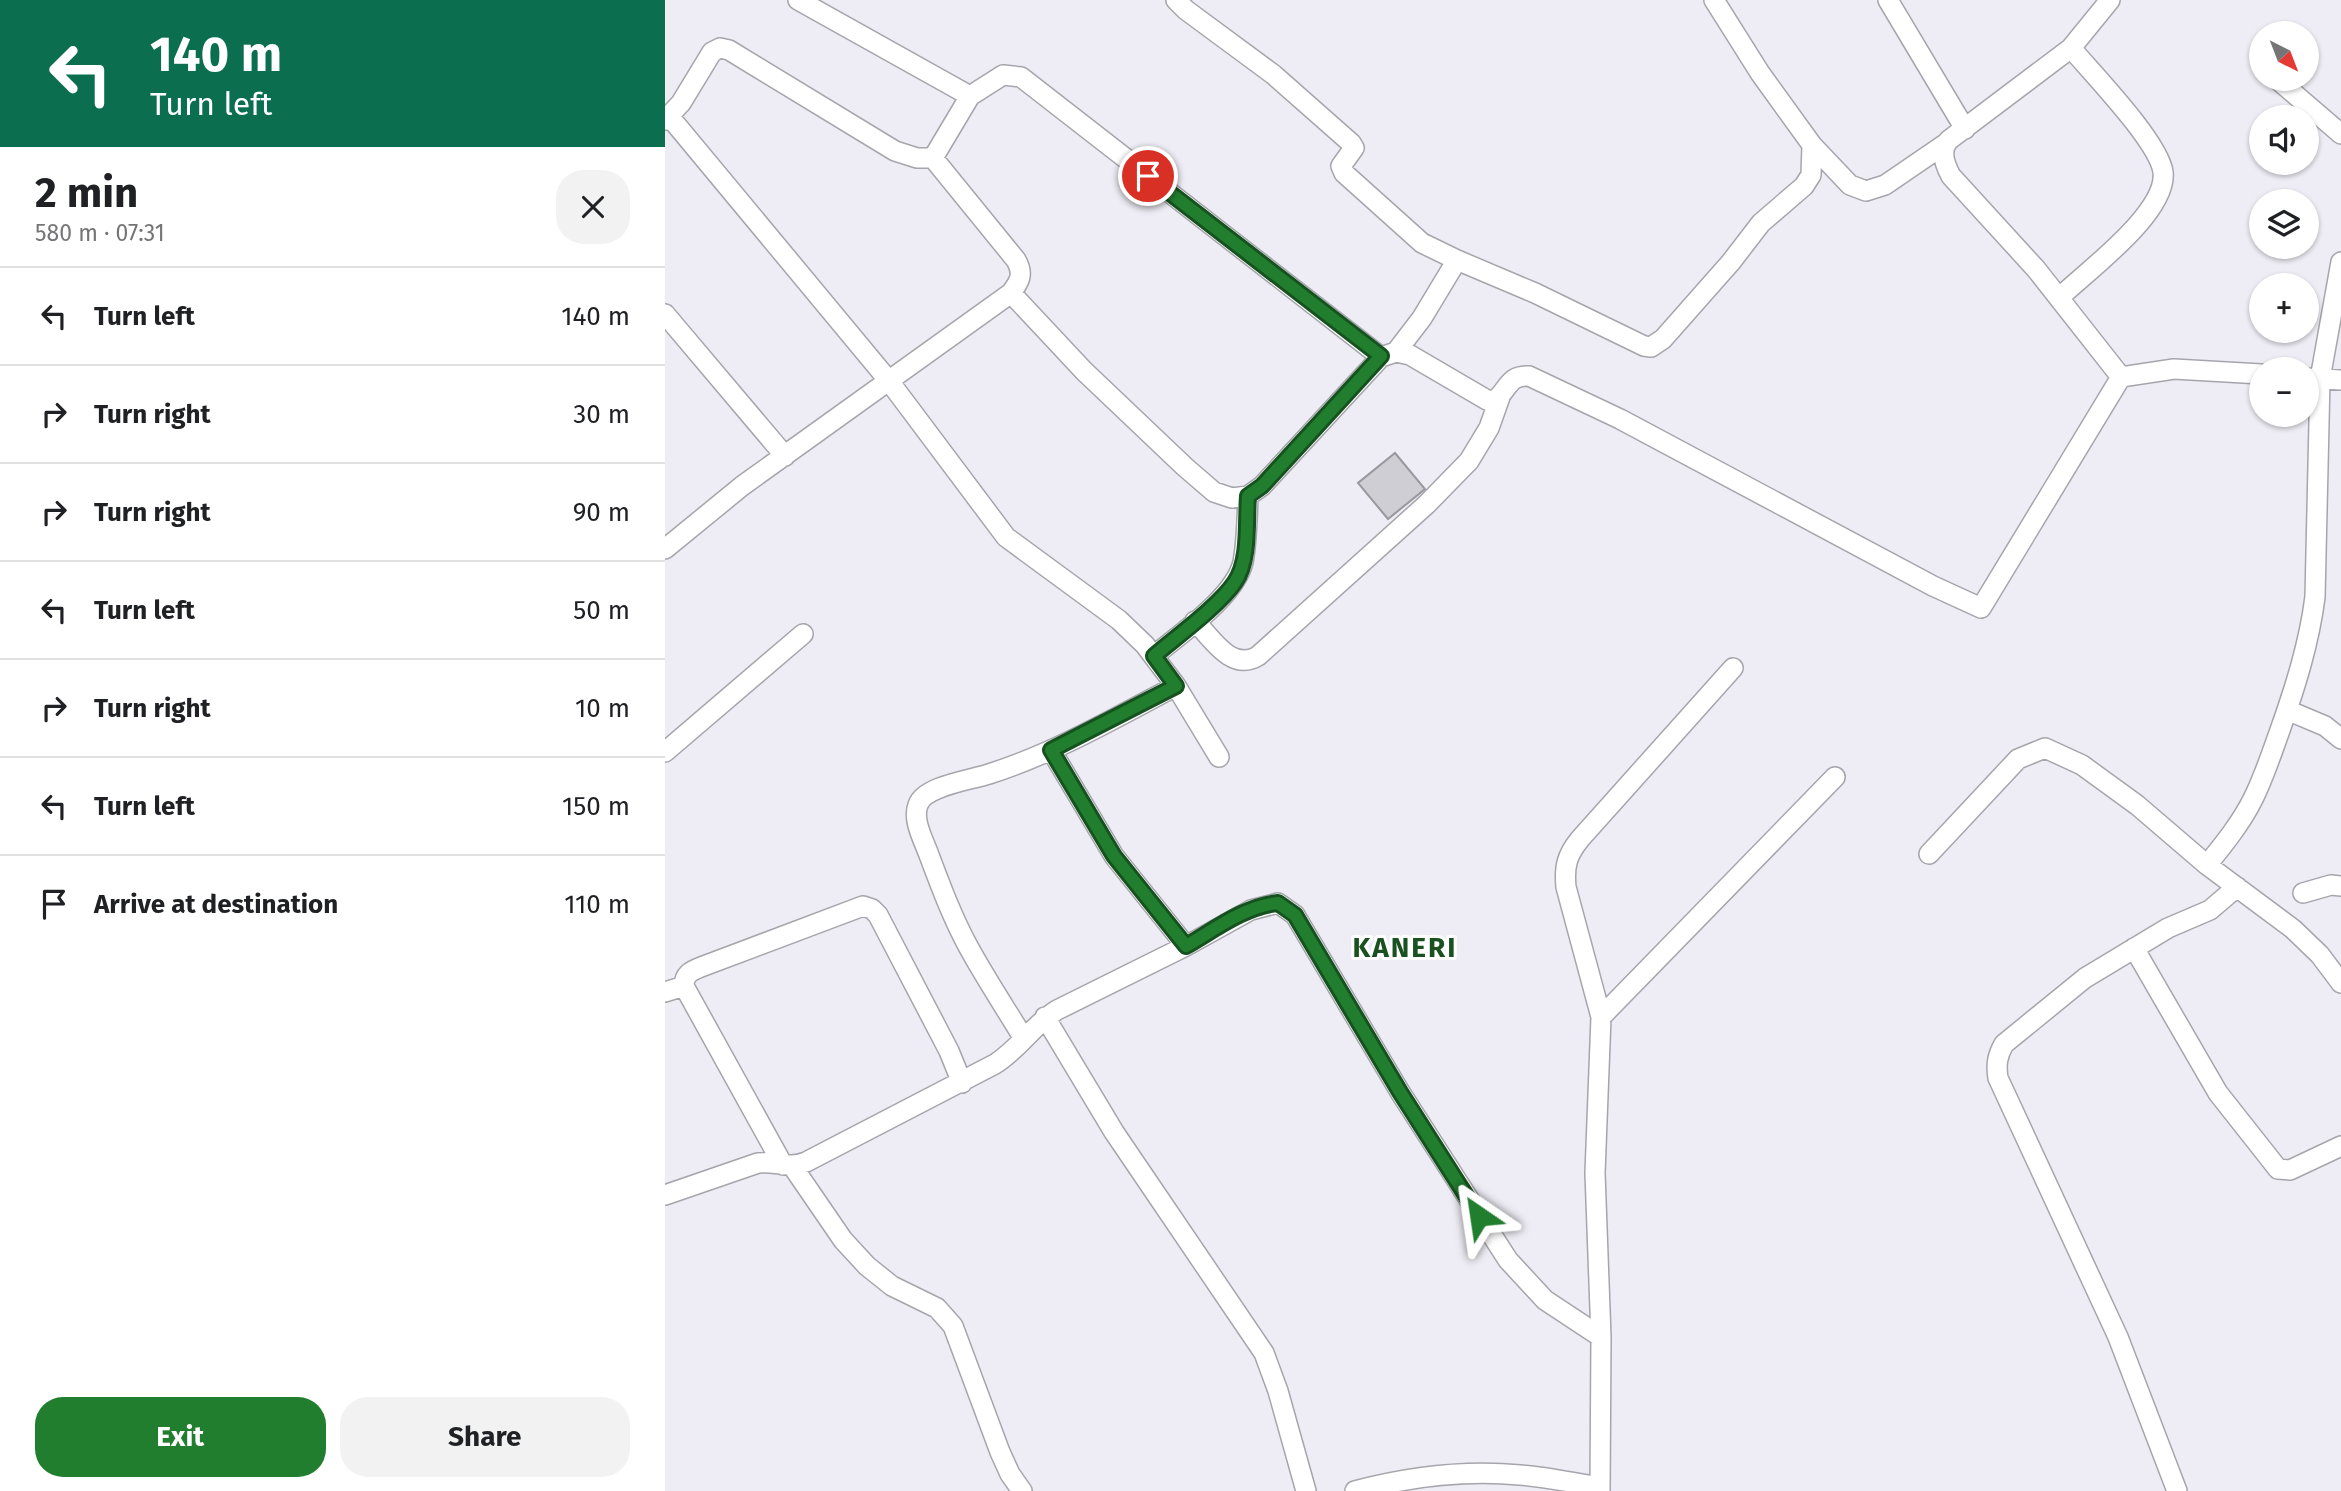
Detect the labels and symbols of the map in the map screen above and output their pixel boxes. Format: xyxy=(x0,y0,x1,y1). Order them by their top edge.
north arrow xyxy=(2249,21,2319,91)
pin xyxy=(1118,146,1178,206)
district label: KANERI xyxy=(1352,931,1458,964)
position arrow xyxy=(1442,1179,1516,1253)

